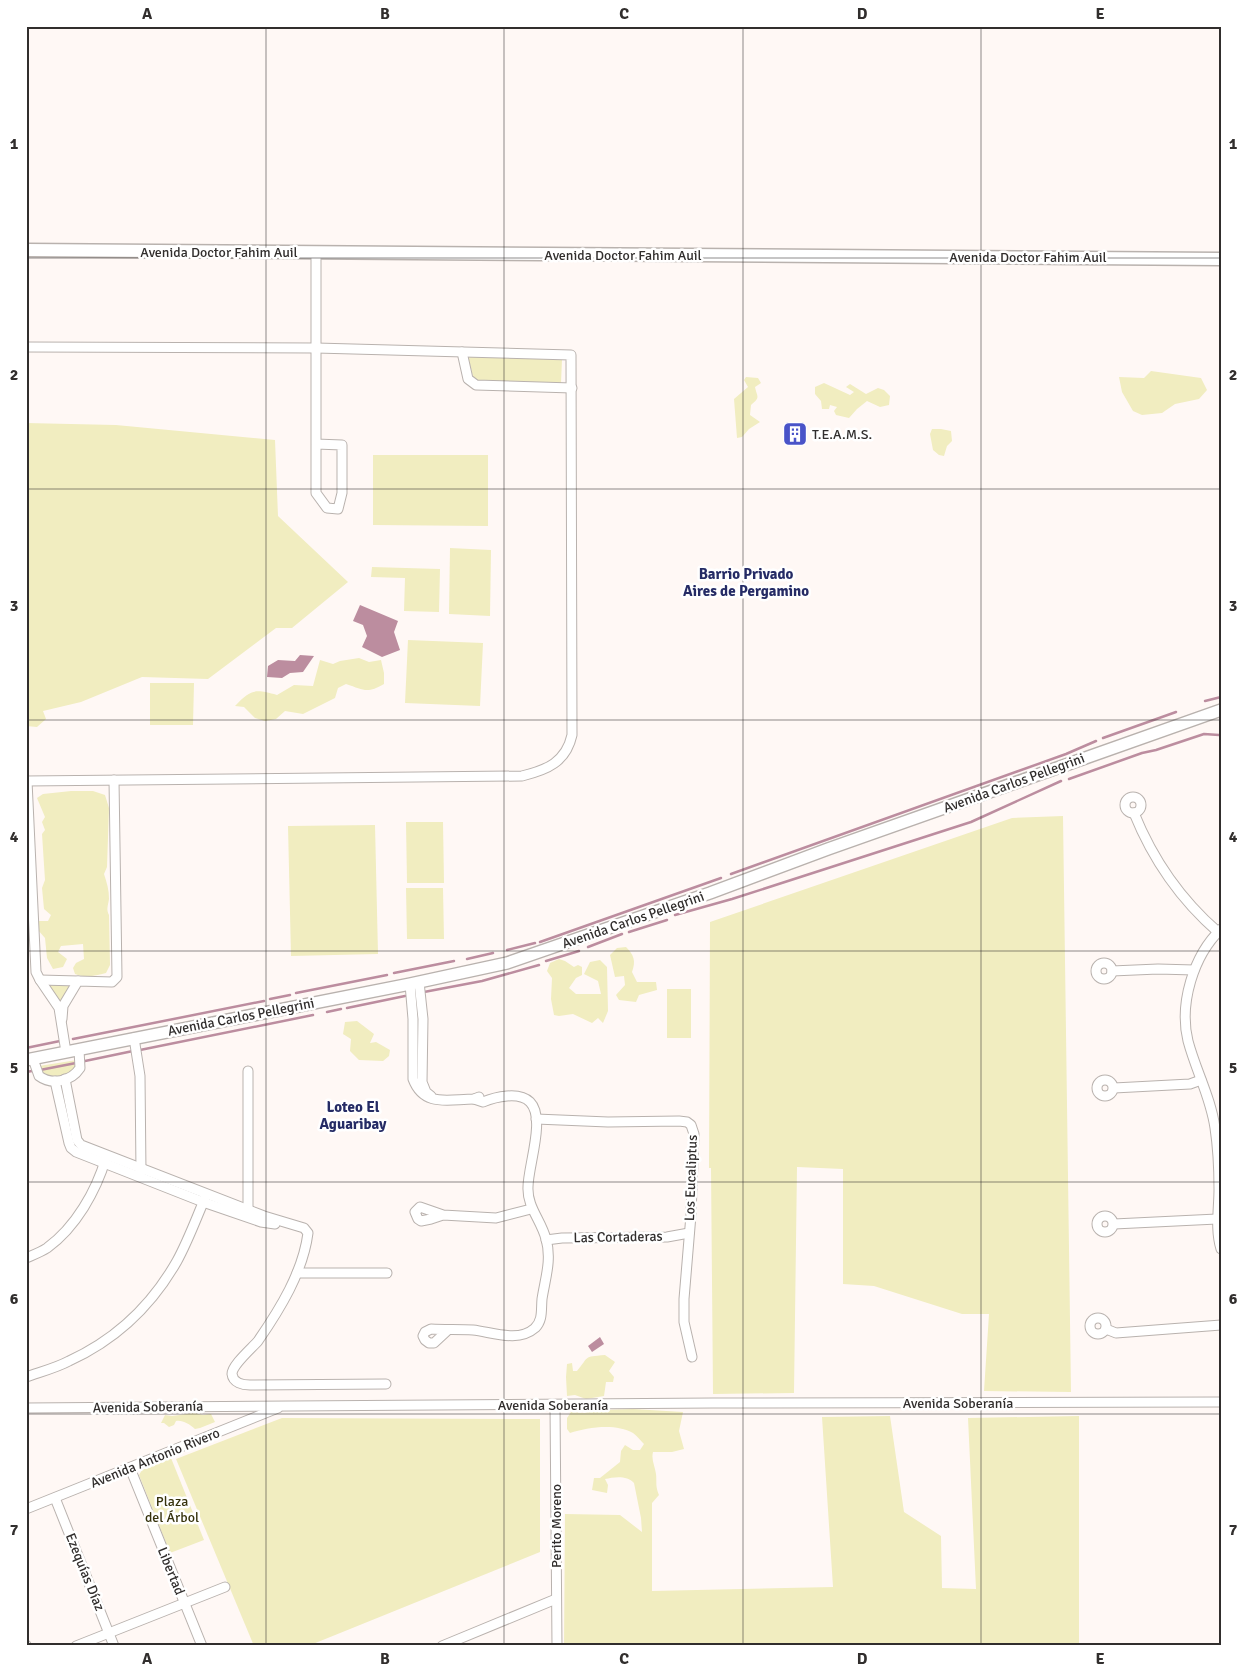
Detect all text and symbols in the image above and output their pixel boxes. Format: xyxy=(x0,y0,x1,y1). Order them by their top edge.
text: A xyxy=(142,4,153,24)
text: B xyxy=(380,4,390,24)
text: C xyxy=(619,4,629,24)
text: D xyxy=(857,4,868,24)
text: E xyxy=(1095,4,1105,24)
text: 1 xyxy=(10,134,19,154)
text: 1 xyxy=(1229,134,1238,154)
street label: Avenida Doctor Fahim Auil xyxy=(140,244,298,261)
street label: Avenida Doctor Fahim Auil xyxy=(544,247,702,264)
street label: Avenida Doctor Fahim Auil xyxy=(949,249,1107,266)
text: 2 xyxy=(10,365,18,385)
text: 2 xyxy=(1229,365,1237,385)
building icon: T.E.A.M.S. xyxy=(782,421,808,447)
place label: T.E.A.M.S. xyxy=(812,426,872,443)
district label: Barrio Privado Aires de Pergamino xyxy=(683,565,809,600)
text: 3 xyxy=(10,596,18,616)
text: 3 xyxy=(1229,596,1237,616)
street label: Avenida Carlos Pellegrini xyxy=(941,750,1087,816)
text: 4 xyxy=(10,827,19,847)
text: 4 xyxy=(1229,827,1238,847)
street label: Avenida Carlos Pellegrini xyxy=(560,888,706,952)
street label: Avenida Carlos Pellegrini xyxy=(166,994,316,1040)
text: 5 xyxy=(10,1058,18,1078)
text: 5 xyxy=(1229,1058,1237,1078)
district label: Loteo El Aguaribay xyxy=(319,1098,387,1133)
street label: Los Eucaliptus xyxy=(681,1135,701,1221)
street label: Las Cortaderas xyxy=(573,1228,663,1246)
text: 6 xyxy=(10,1289,19,1309)
text: 6 xyxy=(1229,1289,1238,1309)
street label: Avenida Soberanía xyxy=(903,1395,1013,1412)
street label: Avenida Soberanía xyxy=(498,1397,608,1414)
street label: Avenida Soberanía xyxy=(93,1398,203,1416)
street label: Avenida Antonio Rivero xyxy=(88,1424,222,1492)
street label: Perito Moreno xyxy=(548,1484,565,1568)
park label: Plaza del Árbol xyxy=(145,1493,199,1526)
text: 7 xyxy=(10,1520,19,1540)
text: 7 xyxy=(1229,1520,1238,1540)
street label: Ezequías Díaz xyxy=(62,1531,108,1613)
street label: Libertad xyxy=(154,1545,188,1597)
text: A xyxy=(142,1649,153,1669)
text: B xyxy=(380,1649,390,1669)
text: C xyxy=(619,1649,629,1669)
text: D xyxy=(857,1649,868,1669)
text: E xyxy=(1095,1649,1105,1669)

